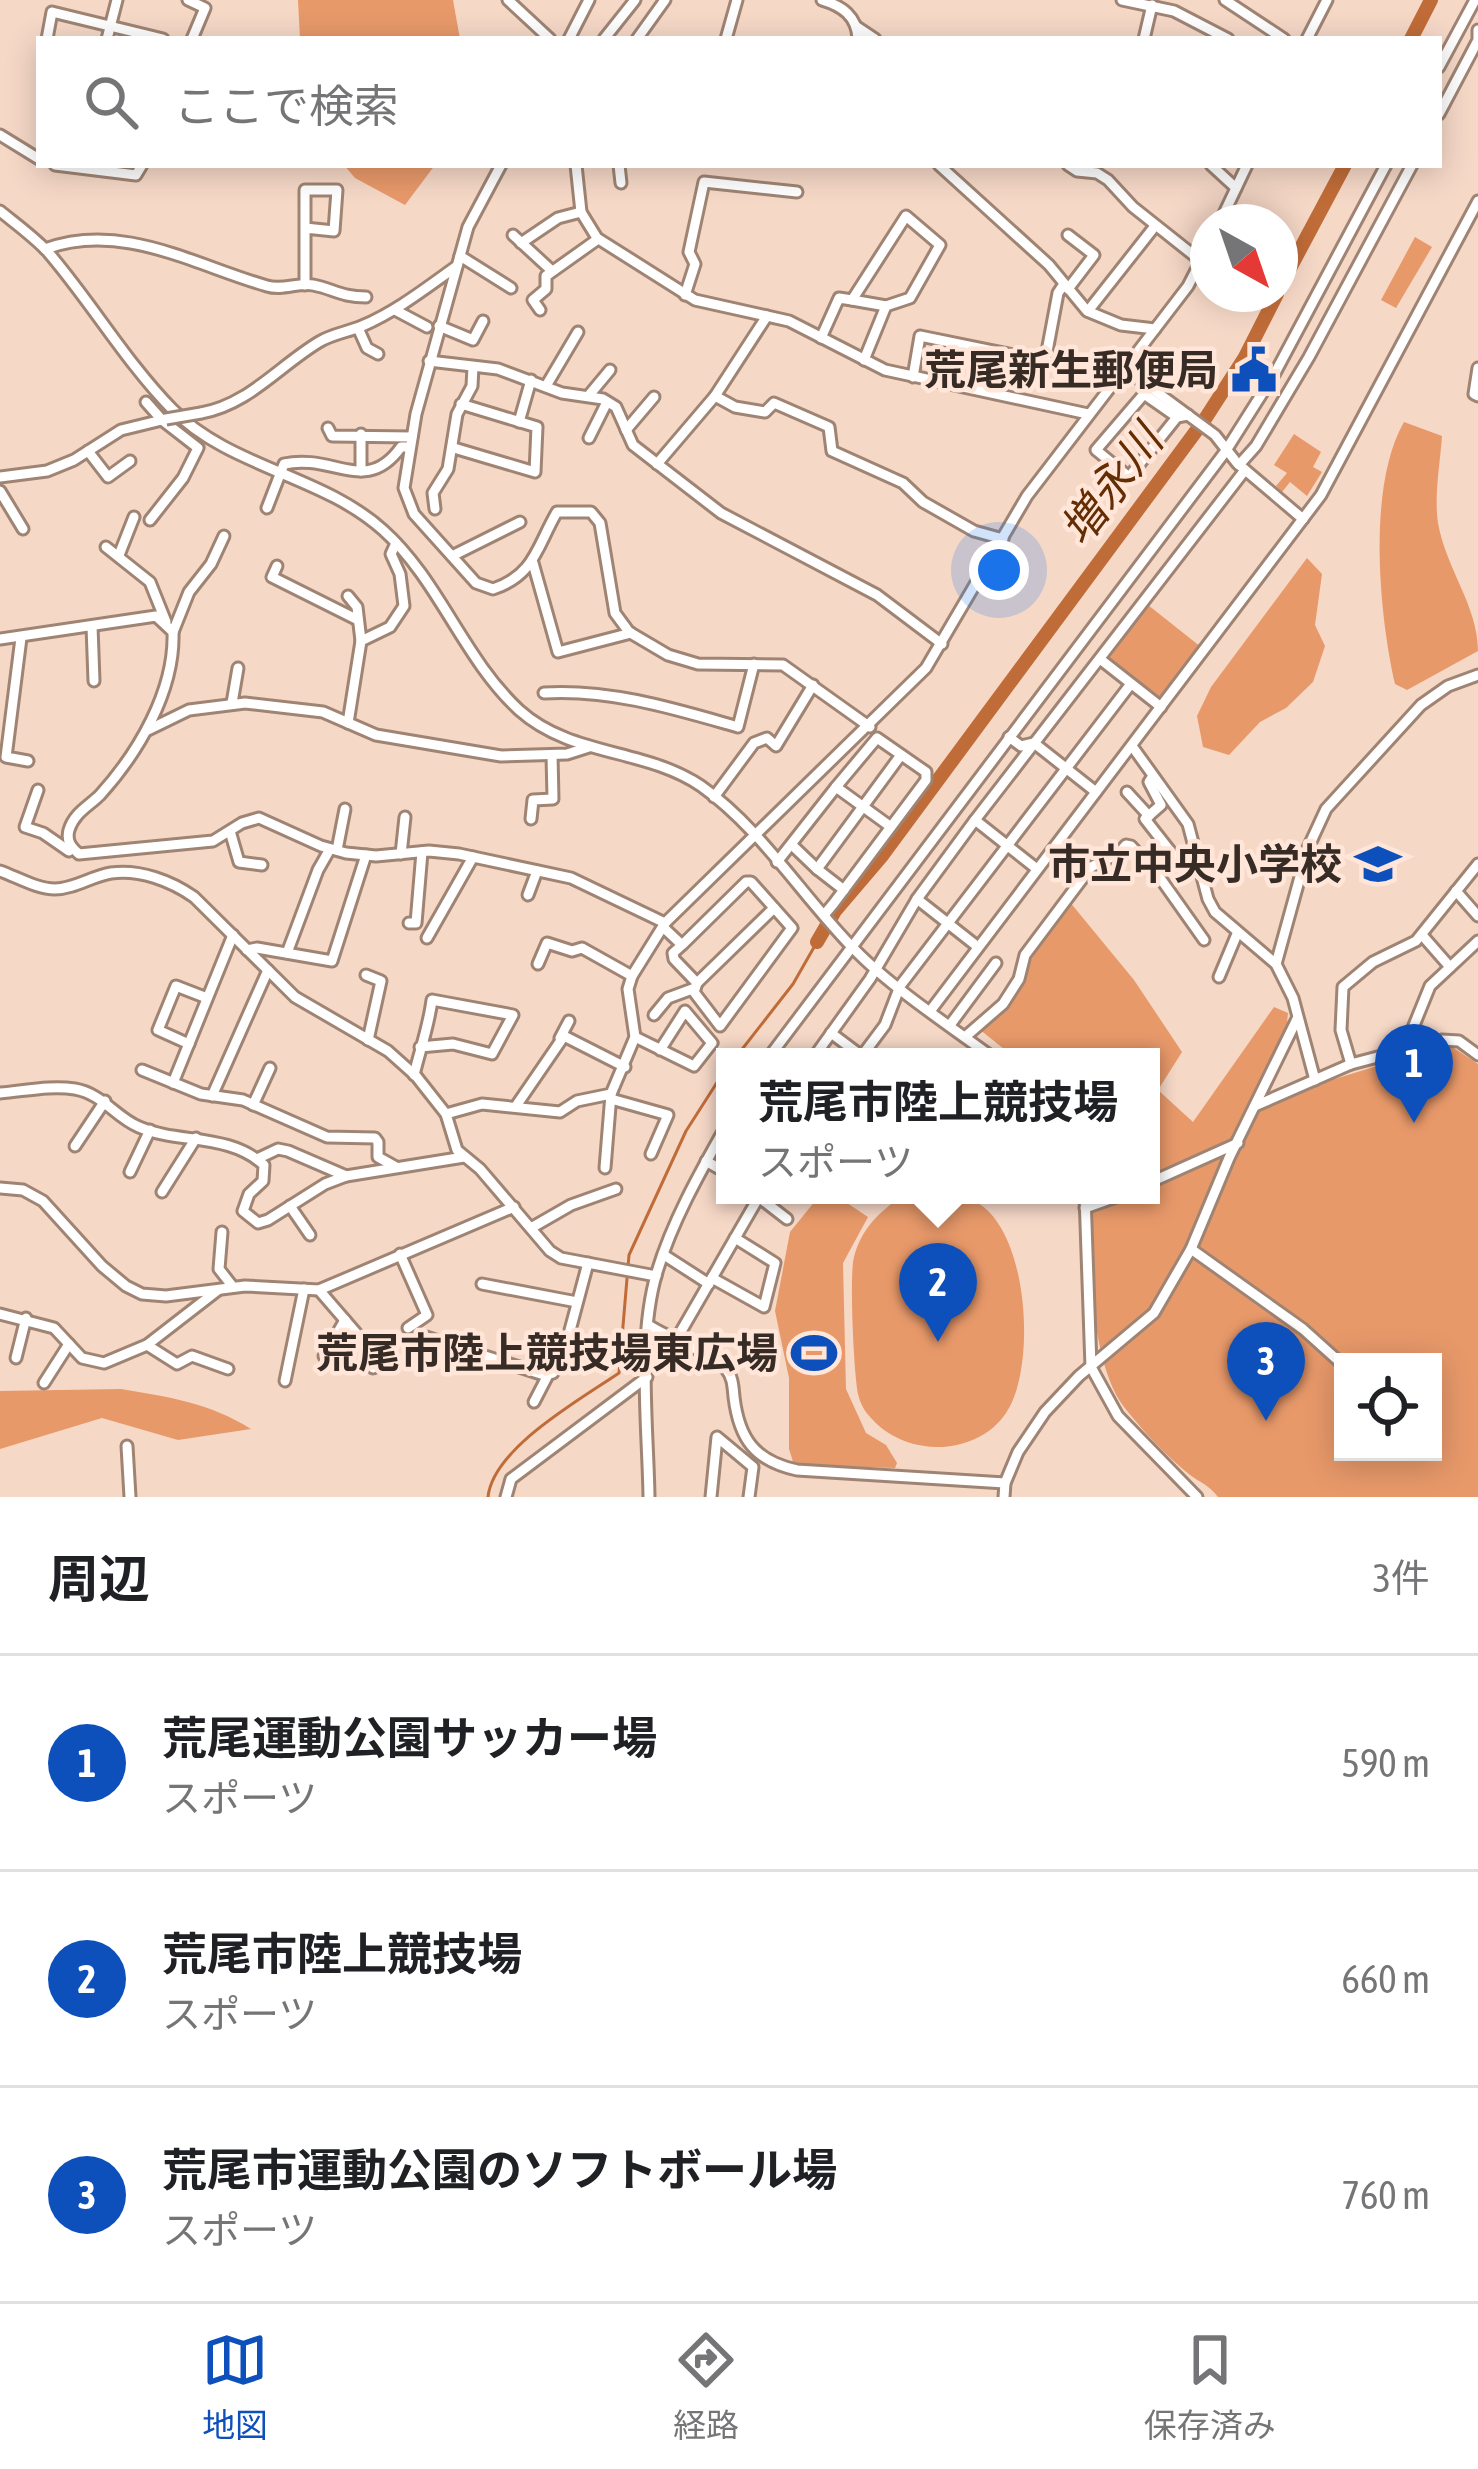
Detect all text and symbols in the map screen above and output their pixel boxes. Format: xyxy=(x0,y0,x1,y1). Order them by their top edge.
search box xyxy=(36,36,1442,168)
icon: search xyxy=(78,69,144,135)
text: ここで検索 xyxy=(174,80,399,132)
north arrow xyxy=(1190,204,1298,312)
public building icon: 荒尾新生郵便局 xyxy=(1229,345,1279,395)
place label: 荒尾新生郵便局 xyxy=(924,346,1218,394)
water label: 増永川 xyxy=(1050,412,1175,555)
your location xyxy=(969,540,1029,600)
school or university icon: 市立中央小学校 xyxy=(1353,839,1403,889)
place label: 市立中央小学校 xyxy=(1048,840,1342,888)
pin: 1 xyxy=(1375,1024,1453,1123)
popup xyxy=(716,1048,1160,1204)
text: 荒尾市陸上競技場 xyxy=(758,1076,1118,1128)
text: スポーツ xyxy=(758,1140,913,1184)
pin: 2 xyxy=(899,1243,977,1342)
pin: 3 xyxy=(1227,1322,1305,1421)
sports icon: 荒尾市陸上競技場東広場 xyxy=(789,1328,839,1378)
place label: 荒尾市陸上競技場東広場 xyxy=(316,1329,778,1377)
map controls xyxy=(1334,1353,1442,1461)
button: locate xyxy=(1334,1353,1442,1461)
text: 周辺 xyxy=(48,1549,150,1608)
text: 3件 xyxy=(1373,1556,1430,1600)
text: 荒尾運動公園サッカー場 xyxy=(162,1712,657,1764)
text: 1 xyxy=(78,1741,96,1785)
text: 590 m xyxy=(1342,1741,1430,1785)
text: スポーツ xyxy=(162,1776,317,1820)
text: 荒尾市陸上競技場 xyxy=(162,1928,522,1980)
text: 2 xyxy=(78,1957,96,2001)
text: 660 m xyxy=(1342,1957,1430,2001)
text: スポーツ xyxy=(162,1992,317,2036)
text: 荒尾市運動公園のソフトボール場 xyxy=(162,2144,837,2196)
text: 3 xyxy=(78,2173,96,2217)
text: 760 m xyxy=(1342,2173,1430,2217)
text: スポーツ xyxy=(162,2208,317,2252)
tab: 地図 xyxy=(202,2327,268,2447)
tab: 経路 xyxy=(673,2327,739,2447)
tab: 保存済み xyxy=(1144,2327,1276,2447)

